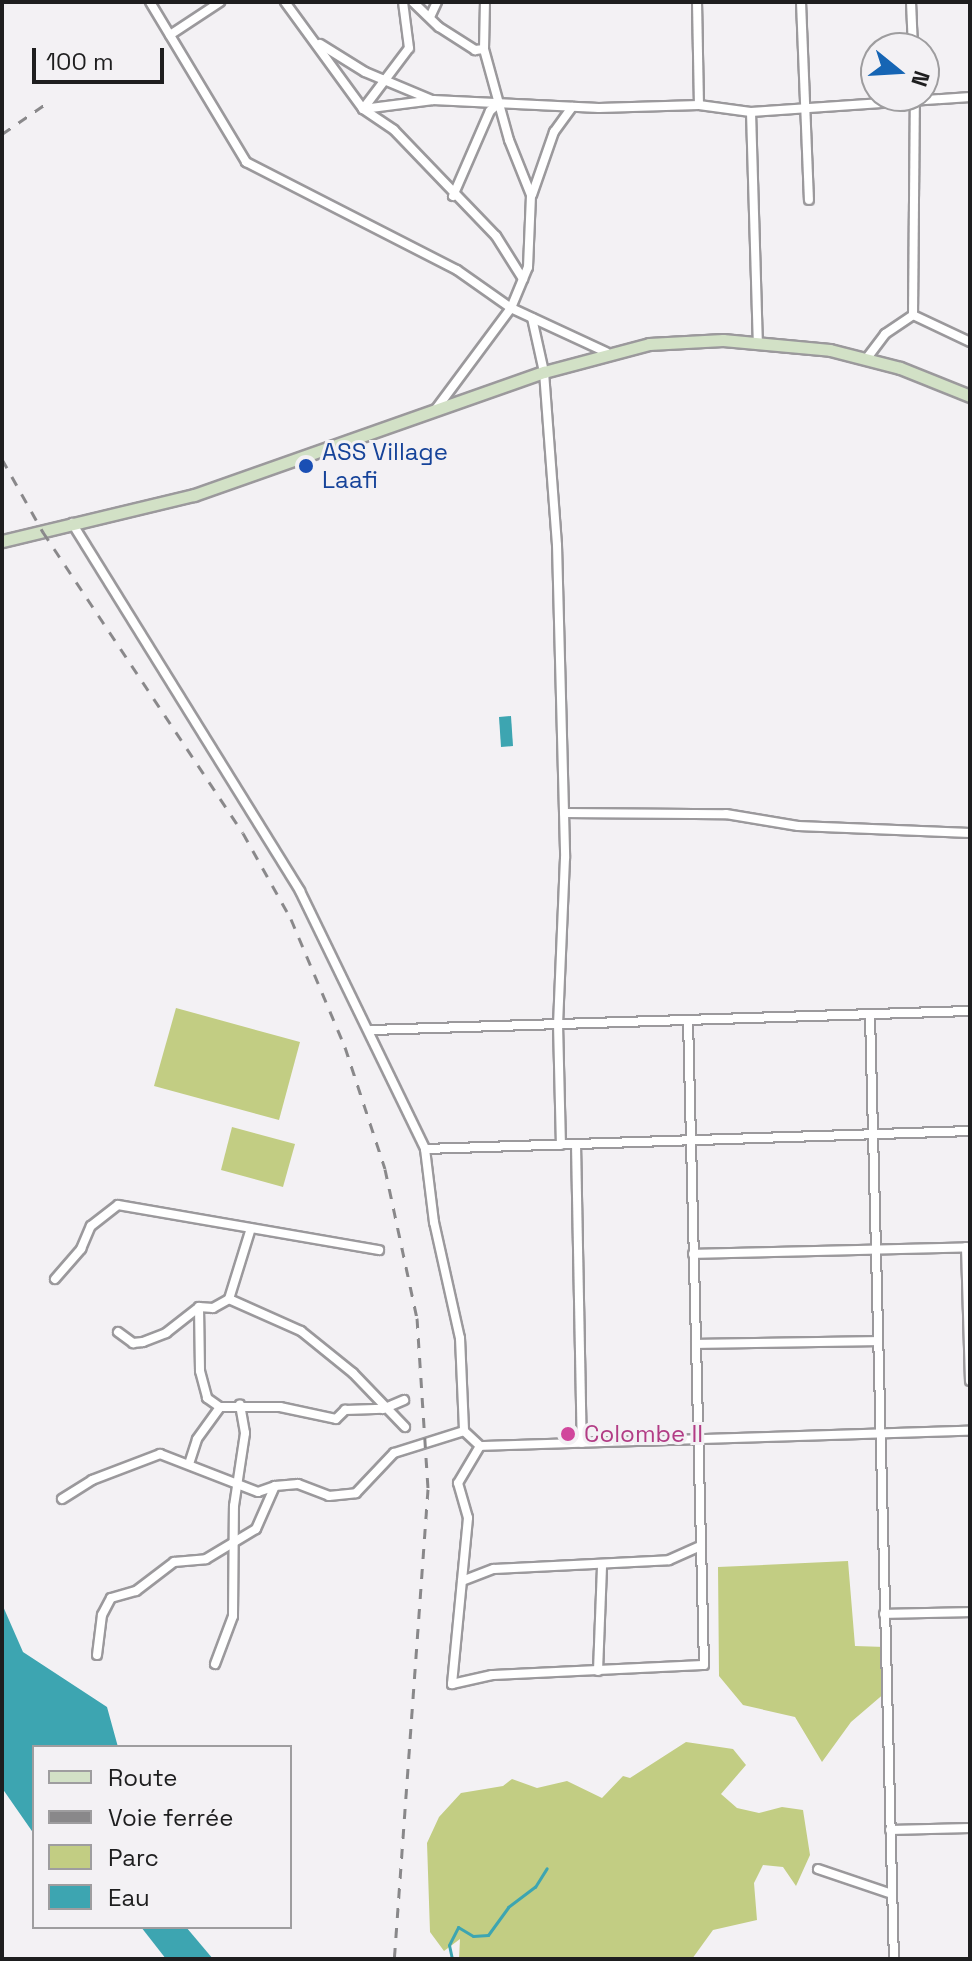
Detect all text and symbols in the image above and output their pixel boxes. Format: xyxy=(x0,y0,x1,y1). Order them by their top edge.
scale bar xyxy=(36,32,168,82)
north arrow xyxy=(860,32,940,112)
text: 100 m xyxy=(46,46,114,77)
text: N xyxy=(905,67,937,90)
place label: ASS Village Laafi xyxy=(322,438,448,494)
marker: ASS Village Laafi xyxy=(297,457,315,475)
place label: Colombe II xyxy=(584,1420,703,1448)
marker: Colombe II xyxy=(559,1425,577,1443)
legend xyxy=(32,1745,292,1929)
text: Route xyxy=(108,1762,177,1793)
text: Voie ferrée xyxy=(108,1802,233,1833)
text: Parc xyxy=(108,1842,159,1873)
text: Eau xyxy=(108,1882,150,1913)

